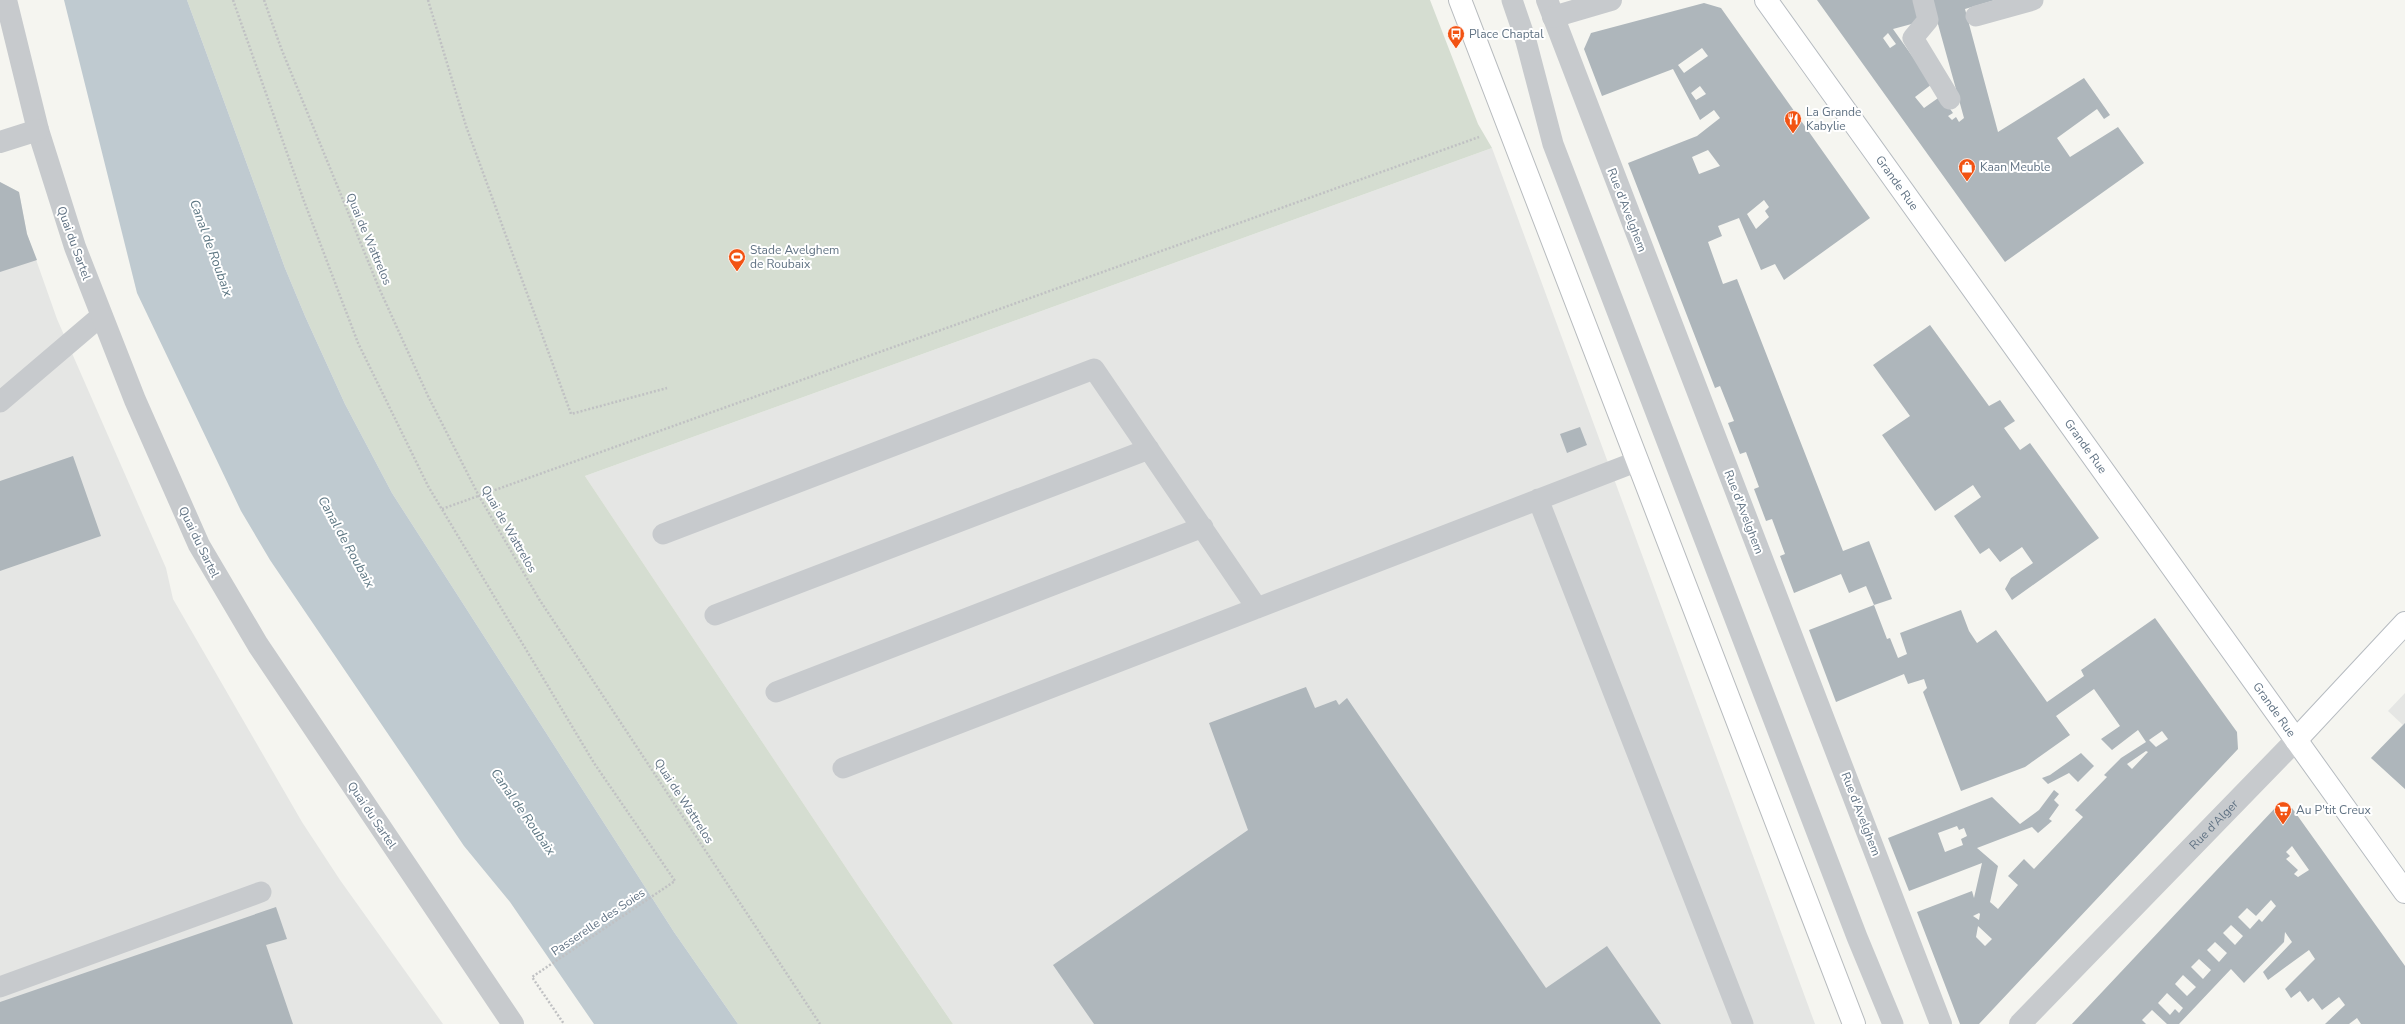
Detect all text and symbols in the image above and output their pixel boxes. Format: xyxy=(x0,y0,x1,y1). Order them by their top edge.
bus stop icon: Place Chaptal xyxy=(1446,24,1466,49)
place label: Place Chaptal xyxy=(1469,26,1544,42)
place label: La Grande Kabylie xyxy=(1806,104,1861,134)
restaurant icon: La Grande Kabylie xyxy=(1783,109,1803,134)
street label: Grande Rue xyxy=(1872,152,1922,214)
shop icon: Kaan Meuble xyxy=(1957,157,1977,182)
place label: Kaan Meuble xyxy=(1980,159,2050,175)
street label: Rue d'Avelghem xyxy=(1604,166,1650,254)
street label: Quai de Wattrelos xyxy=(342,191,396,288)
water label: Canal de Roubaix xyxy=(185,197,237,299)
street label: Quai du Sartel xyxy=(53,204,95,283)
place label: Stade Avelghem de Roubaix xyxy=(750,242,839,272)
sports icon: Stade Avelghem de Roubaix xyxy=(727,247,747,272)
street label: Grande Rue xyxy=(2061,416,2111,477)
street label: Rue d'Avelghem xyxy=(1721,468,1767,556)
street label: Quai de Wattrelos xyxy=(477,482,541,576)
water label: Canal de Roubaix xyxy=(313,493,379,591)
street label: Quai du Sartel xyxy=(175,504,223,581)
street label: Grande Rue xyxy=(2249,679,2299,740)
street label: Quai de Wattrelos xyxy=(651,755,718,847)
water label: Canal de Roubaix xyxy=(486,765,560,859)
street label: Rue d'Avelghem xyxy=(1838,770,1884,858)
street label: Quai du Sartel xyxy=(344,778,401,852)
street label: Rue d'Alger xyxy=(2186,796,2242,853)
supermarket icon: Au P'tit Creux xyxy=(2273,800,2293,825)
place label: Au P'tit Creux xyxy=(2296,802,2371,818)
street label: Passerelle des Soies xyxy=(548,885,648,959)

